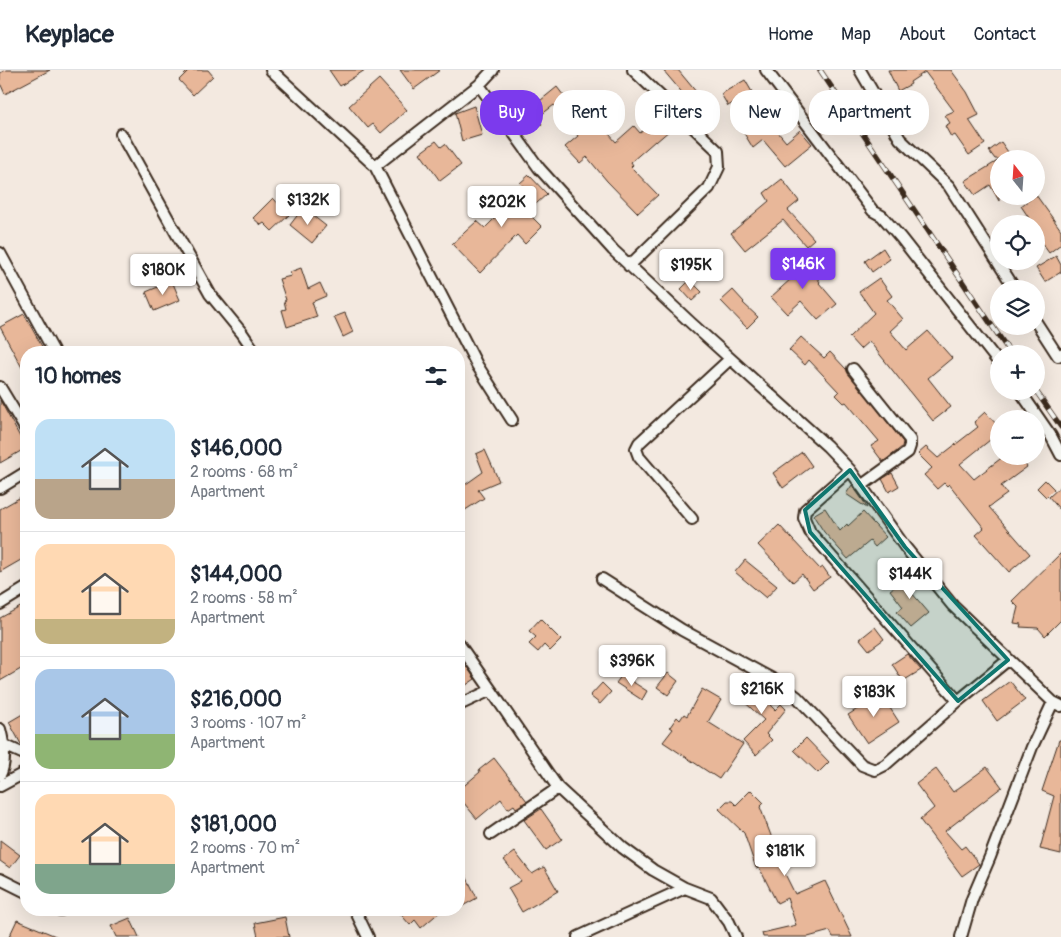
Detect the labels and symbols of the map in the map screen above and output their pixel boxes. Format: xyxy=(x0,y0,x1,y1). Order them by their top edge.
north arrow xyxy=(990,150,1045,205)
pin: $132K xyxy=(273,184,343,226)
pin: $202K xyxy=(467,186,537,228)
pin: $195K xyxy=(656,248,726,291)
pin: $146K xyxy=(768,248,838,290)
pin: $180K xyxy=(128,254,198,296)
pin: $144K xyxy=(875,558,945,600)
pin: $396K xyxy=(597,644,667,687)
pin: $216K xyxy=(727,672,797,715)
pin: $183K xyxy=(839,676,909,718)
pin: $181K xyxy=(750,834,820,877)

